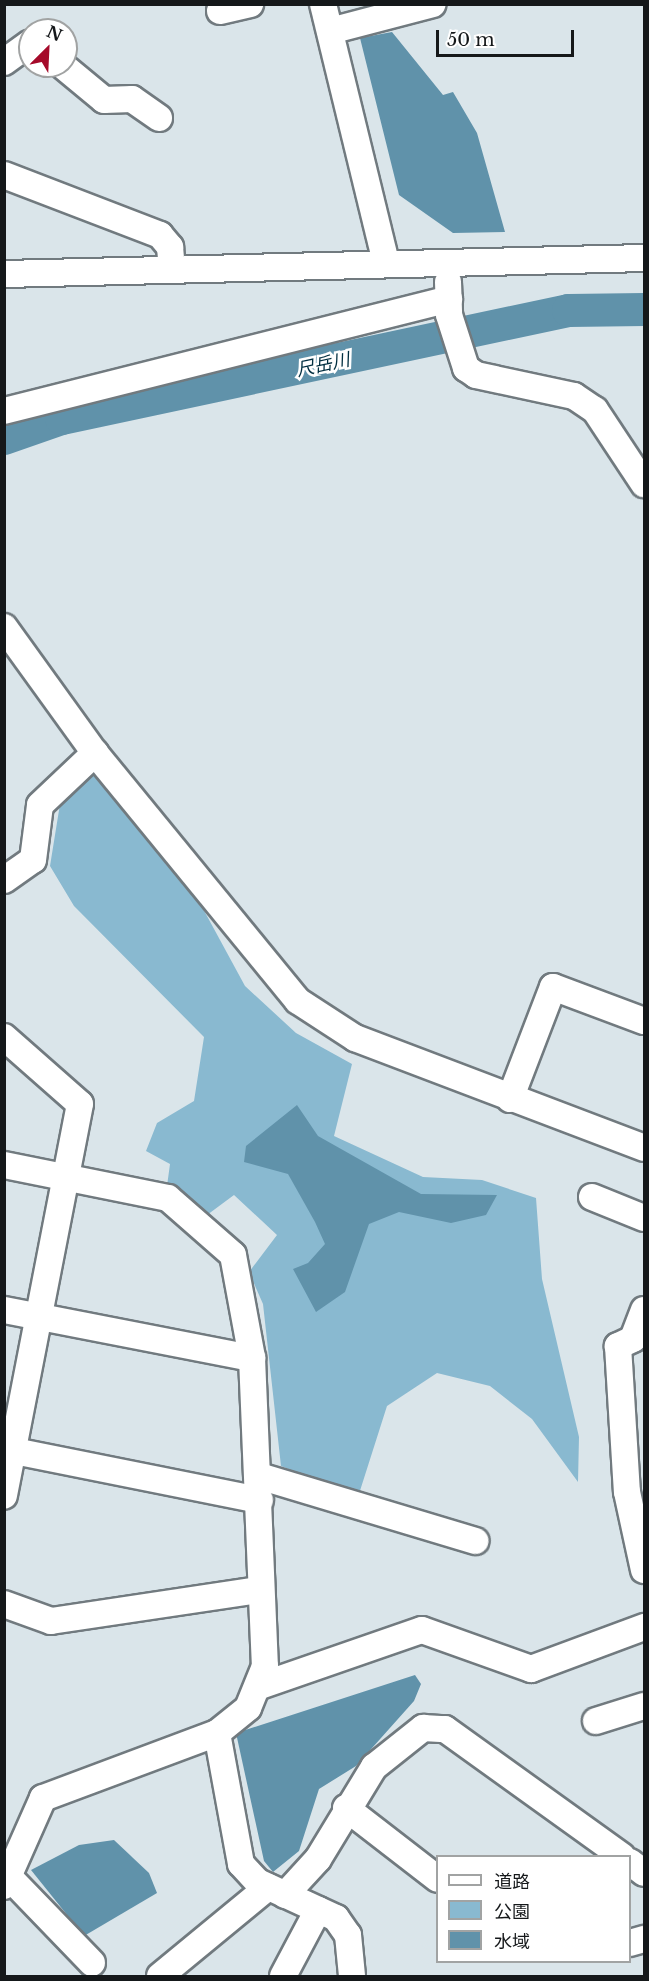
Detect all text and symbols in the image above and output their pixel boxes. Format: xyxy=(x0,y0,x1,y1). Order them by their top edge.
north arrow xyxy=(18,18,78,78)
scale bar xyxy=(439,18,577,56)
text: N xyxy=(44,21,65,46)
text: 50 m xyxy=(447,29,495,51)
water label: 尺岳川 xyxy=(294,349,352,381)
legend xyxy=(436,1855,631,1963)
text: 道路 xyxy=(494,1871,530,1893)
text: 公園 xyxy=(494,1901,530,1923)
text: 水域 xyxy=(494,1931,530,1953)

